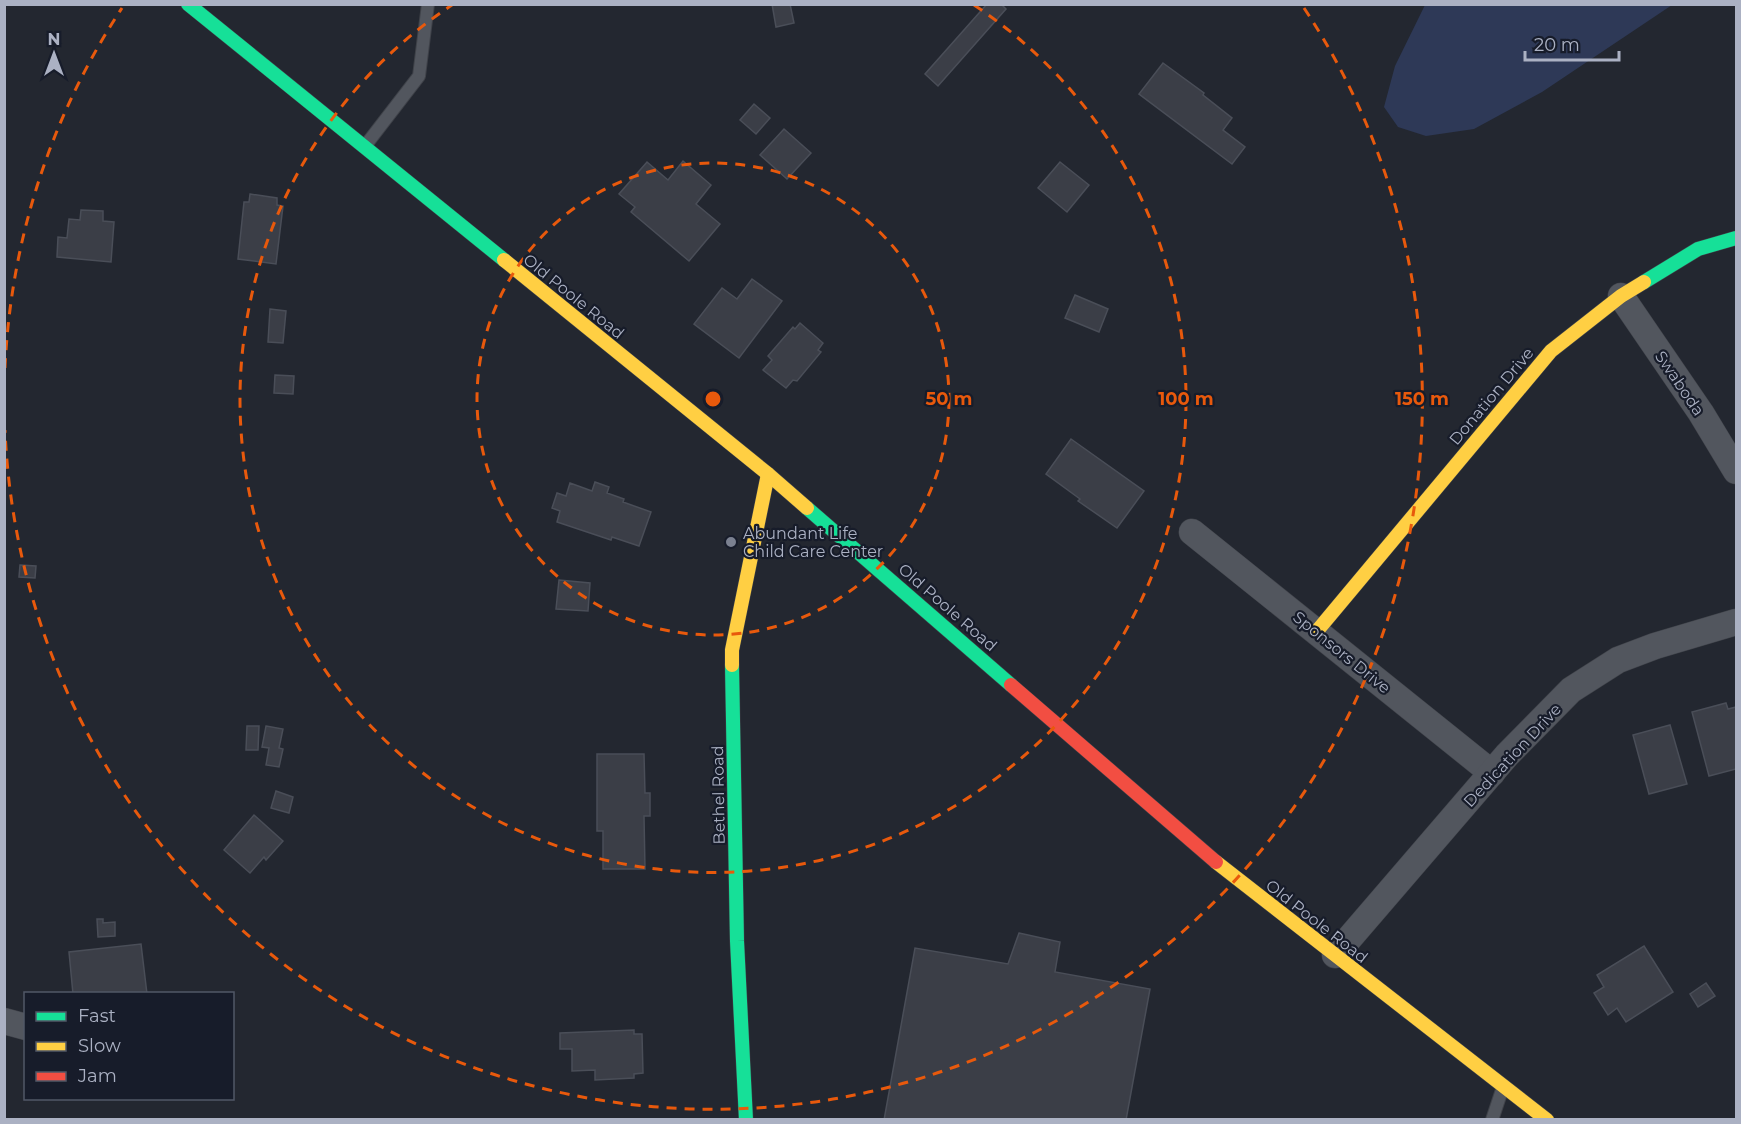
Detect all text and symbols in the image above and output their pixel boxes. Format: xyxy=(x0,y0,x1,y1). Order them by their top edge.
north arrow xyxy=(24,24,84,84)
scale bar xyxy=(1525,24,1620,62)
text: N xyxy=(48,30,60,49)
text: 20 m xyxy=(1534,34,1580,56)
street label: Old Poole Road xyxy=(519,250,628,343)
street label: Donation Drive xyxy=(1445,344,1538,449)
street label: Swaboda xyxy=(1651,347,1708,419)
text: 50 m xyxy=(926,388,972,410)
text: 100 m xyxy=(1158,388,1214,410)
text: 150 m xyxy=(1395,388,1449,410)
centre of rings xyxy=(703,389,723,409)
place label: Abundant Life Child Care Center xyxy=(743,524,883,561)
marker: Abundant Life Child Care Center xyxy=(724,535,738,549)
street label: Old Poole Road xyxy=(895,559,1001,655)
street label: Sponsors Drive xyxy=(1289,607,1394,697)
street label: Dedication Drive xyxy=(1460,700,1565,811)
street label: Bethel Road xyxy=(708,745,729,845)
street label: Old Poole Road xyxy=(1262,876,1371,967)
legend xyxy=(24,992,234,1100)
text: Fast xyxy=(78,1005,116,1027)
text: Slow xyxy=(78,1035,121,1057)
text: Jam xyxy=(77,1065,117,1087)

